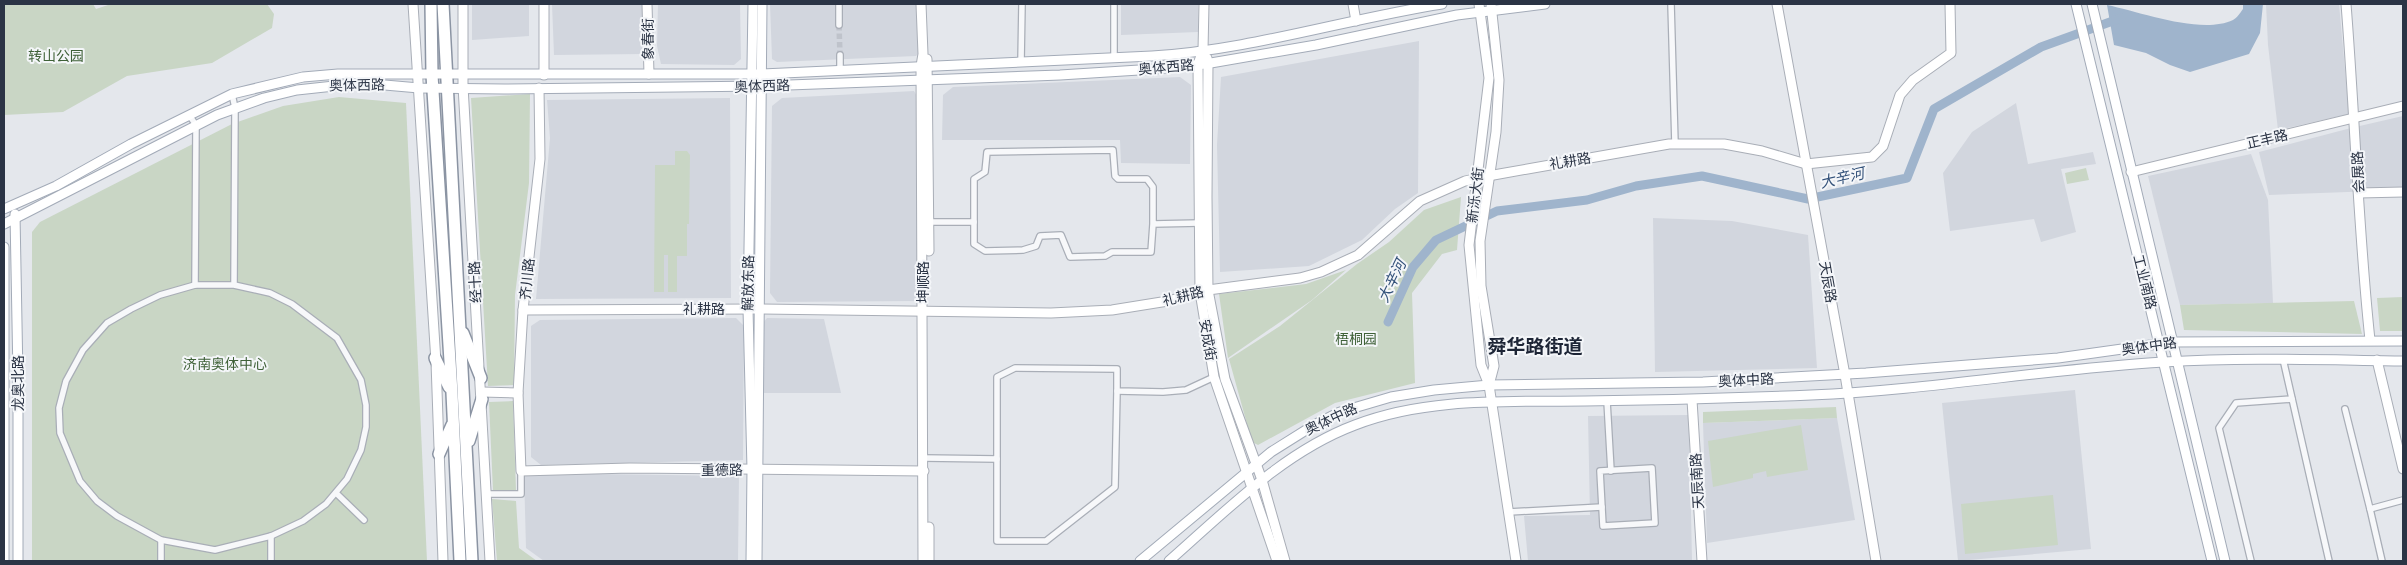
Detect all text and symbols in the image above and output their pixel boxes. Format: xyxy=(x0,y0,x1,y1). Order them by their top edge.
street label: 象春街 xyxy=(640,18,656,60)
park label: 转山公园 xyxy=(28,48,84,64)
street label: 奥体西路 xyxy=(1137,57,1195,77)
street label: 奥体西路 xyxy=(329,77,385,93)
street label: 奥体西路 xyxy=(734,77,790,95)
street label: 正丰路 xyxy=(2245,126,2289,152)
street label: 礼耕路 xyxy=(1548,149,1592,173)
street label: 会展路 xyxy=(2349,151,2367,193)
water label: 大辛河 xyxy=(1818,163,1869,191)
street label: 新泺大街 xyxy=(1464,166,1486,224)
street label: 工业南路 xyxy=(2130,253,2160,311)
water label: 大辛河 xyxy=(1374,254,1410,305)
street label: 解放东路 xyxy=(740,255,756,311)
street label: 齐川路 xyxy=(517,257,537,301)
street label: 天辰路 xyxy=(1816,260,1840,304)
street label: 经十路 xyxy=(466,261,484,303)
street label: 坤顺路 xyxy=(915,261,931,303)
street label: 礼耕路 xyxy=(1161,283,1205,309)
street label: 礼耕路 xyxy=(683,301,725,317)
street label: 安成街 xyxy=(1196,318,1220,362)
park label: 梧桐园 xyxy=(1335,331,1377,347)
street label: 奥体中路 xyxy=(2120,334,2178,358)
district label: 舜华路街道 xyxy=(1487,335,1583,357)
street label: 龙奥北路 xyxy=(10,355,26,411)
park label: 济南奥体中心 xyxy=(183,356,267,372)
street label: 奥体中路 xyxy=(1718,371,1774,389)
street label: 奥体中路 xyxy=(1302,400,1360,438)
street label: 天辰南路 xyxy=(1688,453,1706,509)
street label: 重德路 xyxy=(701,462,743,478)

